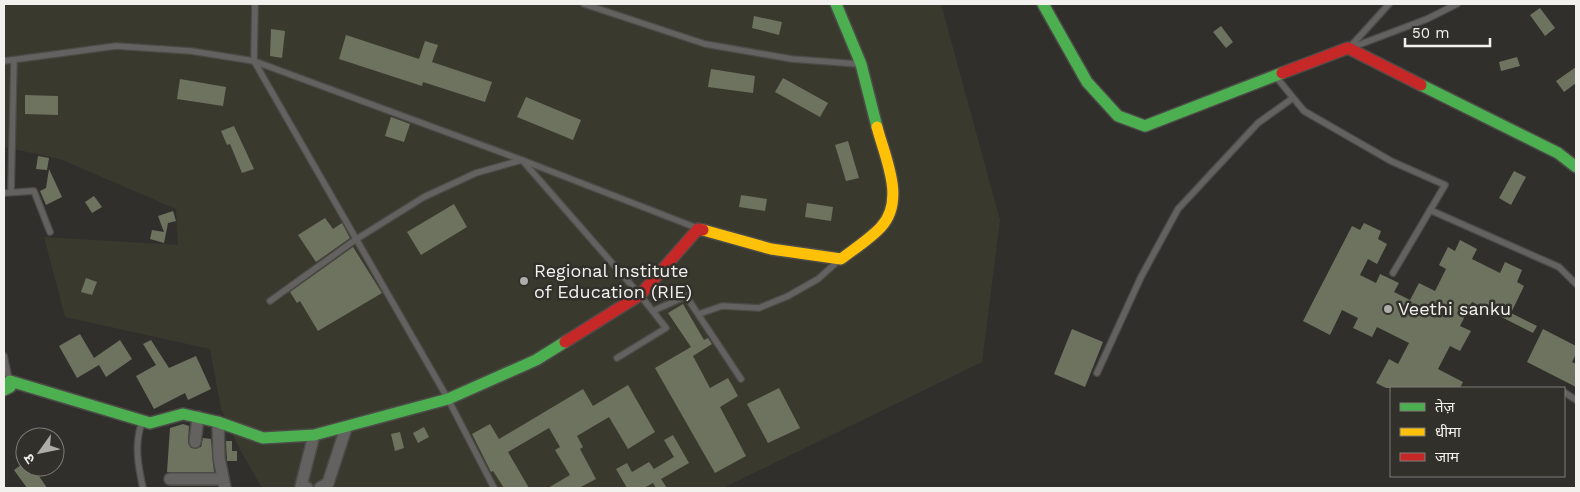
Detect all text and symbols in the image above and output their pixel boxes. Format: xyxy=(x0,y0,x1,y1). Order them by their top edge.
scale bar xyxy=(1405,15,1490,47)
text: 50 m xyxy=(1412,24,1449,42)
place label: Regional Institute of Education (RIE) xyxy=(534,260,692,302)
marker: Regional Institute of Education (RIE) xyxy=(518,275,530,287)
place label: Veethi sanku xyxy=(1398,298,1511,319)
marker: Veethi sanku xyxy=(1382,303,1394,315)
legend xyxy=(1390,387,1565,477)
text: तेज़ xyxy=(1435,398,1456,416)
text: धीमा xyxy=(1435,423,1462,441)
north arrow xyxy=(15,427,65,477)
text: जाम xyxy=(1435,448,1460,466)
text: उ xyxy=(20,451,38,467)

